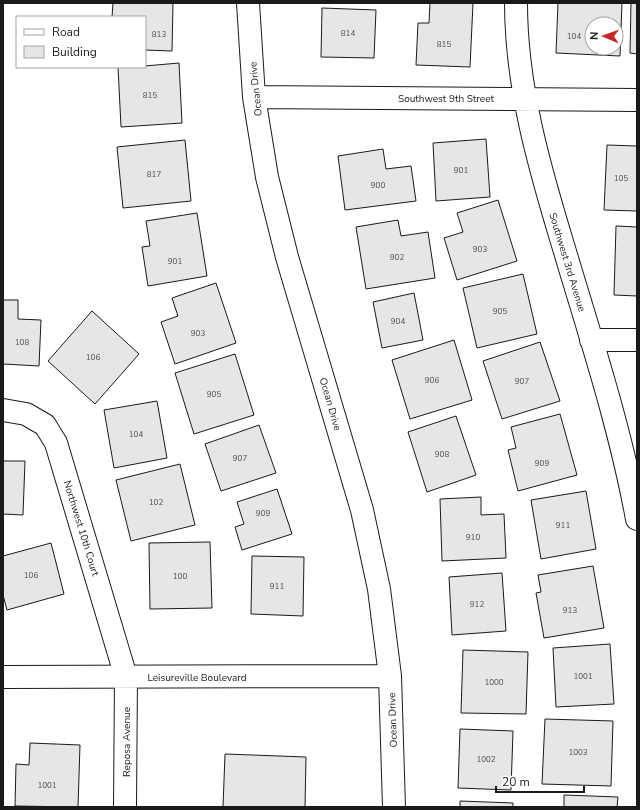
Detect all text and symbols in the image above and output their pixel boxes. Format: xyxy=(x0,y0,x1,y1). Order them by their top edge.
legend xyxy=(16,16,146,68)
north arrow xyxy=(584,16,624,56)
text: Road xyxy=(52,24,80,40)
house number: 814 xyxy=(341,28,355,39)
house number: 813 xyxy=(152,29,166,40)
house number: 104 xyxy=(567,31,581,42)
text: N xyxy=(587,31,602,40)
house number: 815 xyxy=(437,39,451,50)
text: Building xyxy=(52,44,97,60)
street label: Ocean Drive xyxy=(246,61,266,117)
house number: 815 xyxy=(143,90,157,101)
street label: Southwest 9th Street xyxy=(398,92,494,106)
house number: 901 xyxy=(454,165,468,176)
house number: 817 xyxy=(147,169,161,180)
house number: 105 xyxy=(614,173,628,184)
house number: 900 xyxy=(371,180,385,191)
street label: Southwest 3rd Avenue xyxy=(545,211,589,314)
house number: 903 xyxy=(473,244,487,255)
house number: 902 xyxy=(390,252,404,263)
house number: 901 xyxy=(168,256,182,267)
house number: 905 xyxy=(493,306,507,317)
house number: 904 xyxy=(391,316,405,327)
house number: 903 xyxy=(191,328,205,339)
house number: 108 xyxy=(15,337,29,348)
house number: 106 xyxy=(86,352,100,363)
house number: 906 xyxy=(425,375,439,386)
street label: Ocean Drive xyxy=(316,376,344,433)
house number: 907 xyxy=(515,376,529,387)
house number: 905 xyxy=(207,389,221,400)
house number: 104 xyxy=(129,429,143,440)
house number: 908 xyxy=(435,449,449,460)
house number: 907 xyxy=(233,453,247,464)
house number: 909 xyxy=(535,458,549,469)
street label: Northwest 10th Court xyxy=(60,479,102,578)
house number: 102 xyxy=(149,497,163,508)
house number: 909 xyxy=(256,508,270,519)
house number: 911 xyxy=(556,520,570,531)
house number: 910 xyxy=(466,532,480,543)
house number: 106 xyxy=(24,570,38,581)
house number: 100 xyxy=(173,571,187,582)
house number: 911 xyxy=(270,581,284,592)
house number: 912 xyxy=(470,599,484,610)
house number: 913 xyxy=(563,605,577,616)
street label: Leisureville Boulevard xyxy=(147,671,247,685)
house number: 1001 xyxy=(573,671,593,682)
house number: 1000 xyxy=(484,677,504,688)
street label: Ocean Drive xyxy=(385,692,401,748)
street label: Reposa Avenue xyxy=(120,707,134,777)
house number: 1003 xyxy=(568,747,588,758)
house number: 1002 xyxy=(476,754,496,765)
scale bar xyxy=(496,768,584,794)
text: 20 m xyxy=(502,774,530,790)
house number: 1001 xyxy=(37,780,57,791)

